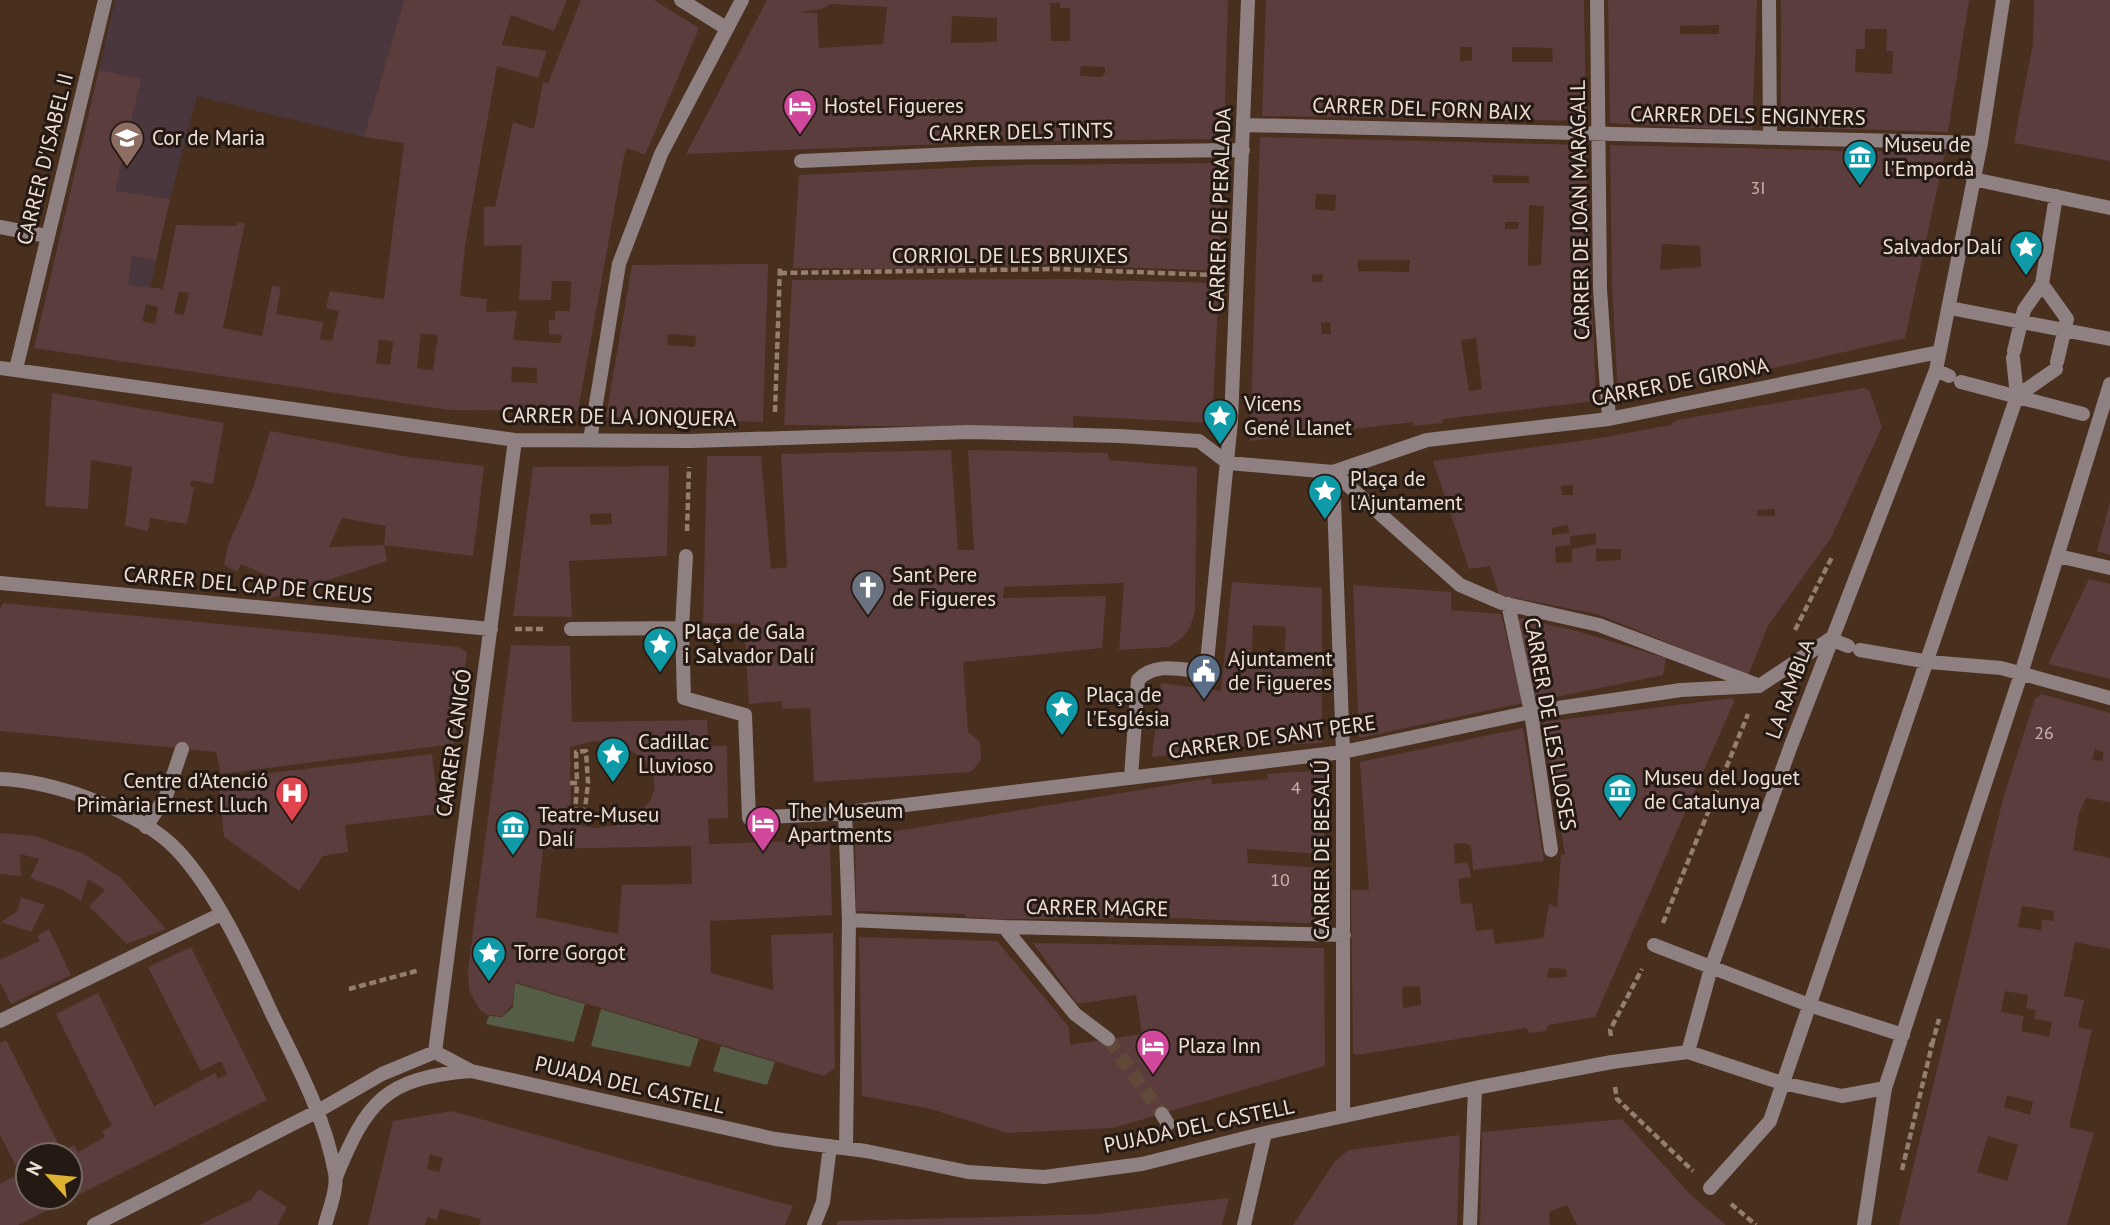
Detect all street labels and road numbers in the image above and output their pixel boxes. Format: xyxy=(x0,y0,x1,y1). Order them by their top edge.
street label: CARRER D'ISABEL II xyxy=(10,70,79,248)
street label: CARRER DE JOAN MARAGALL xyxy=(1564,80,1595,340)
street label: CARRER DEL FORN BAIX xyxy=(1312,91,1532,126)
street label: CARRER DELS ENGINYERS xyxy=(1630,100,1866,131)
street label: CARRER DE PERALADA xyxy=(1202,107,1237,313)
street label: CARRER DELS TINTS xyxy=(928,116,1114,147)
street label: CORRIOL DE LES BRUIXES xyxy=(892,242,1128,269)
street label: CARRER DE GIRONA xyxy=(1589,351,1772,412)
street label: CARRER DE LA JONQUERA xyxy=(501,401,737,432)
street label: CARRER DEL CAP DE CREUS xyxy=(122,560,374,609)
street label: CARRER DE LES LLOSES xyxy=(1518,615,1583,833)
street label: LA RAMBLA xyxy=(1759,634,1820,742)
street label: CARRER CANIGÓ xyxy=(430,667,477,819)
street label: CARRER DE SANT PERE xyxy=(1166,709,1377,764)
street label: CARRER DE BESALÚ xyxy=(1308,760,1335,940)
street label: CARRER MAGRE xyxy=(1025,893,1169,922)
street label: PUJADA DEL CASTELL xyxy=(533,1050,728,1120)
street label: PUJADA DEL CASTELL xyxy=(1101,1092,1297,1159)

